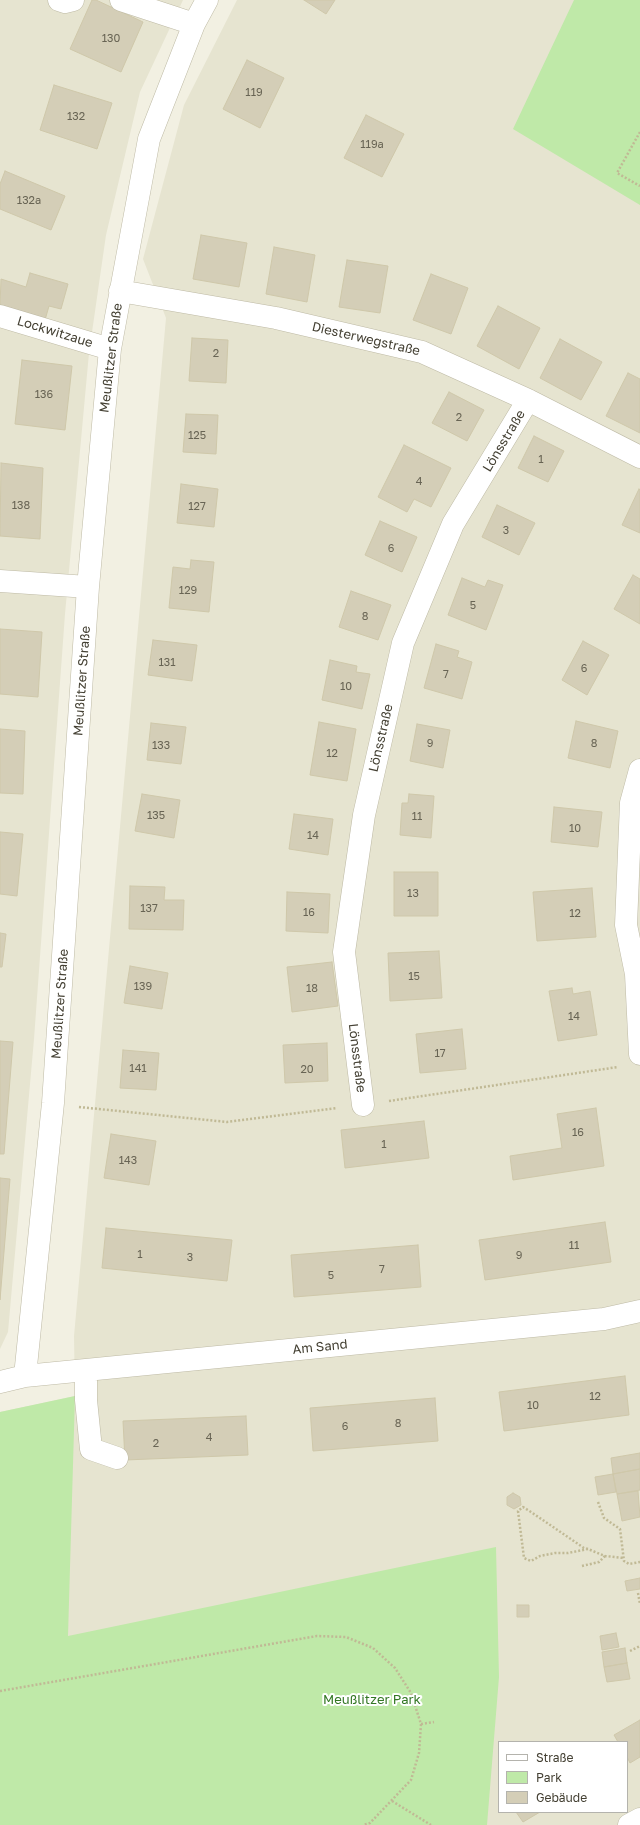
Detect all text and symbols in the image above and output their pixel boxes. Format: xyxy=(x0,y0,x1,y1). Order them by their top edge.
house number: 130 xyxy=(102,32,120,46)
house number: 119 xyxy=(245,86,263,100)
house number: 132 xyxy=(67,110,85,124)
house number: 119a xyxy=(360,138,384,152)
house number: 132a xyxy=(17,194,41,208)
street label: Meußlitzer Straße xyxy=(97,302,125,414)
street label: Lockwitzaue xyxy=(15,313,95,351)
street label: Diesterwegstraße xyxy=(310,319,422,359)
house number: 2 xyxy=(213,347,219,361)
house number: 136 xyxy=(35,388,53,402)
street label: Lönsstraße xyxy=(479,407,529,475)
house number: 2 xyxy=(456,411,462,425)
house number: 125 xyxy=(188,429,206,443)
house number: 1 xyxy=(538,453,544,467)
house number: 4 xyxy=(416,475,422,489)
house number: 138 xyxy=(12,499,30,513)
house number: 127 xyxy=(188,500,206,514)
house number: 3 xyxy=(503,524,509,538)
house number: 6 xyxy=(388,542,394,556)
house number: 129 xyxy=(179,584,197,598)
house number: 5 xyxy=(470,599,476,613)
house number: 8 xyxy=(362,610,368,624)
street label: Meußlitzer Straße xyxy=(70,625,94,737)
house number: 131 xyxy=(158,656,176,670)
house number: 6 xyxy=(581,662,587,676)
house number: 7 xyxy=(443,668,449,682)
house number: 10 xyxy=(340,680,352,694)
street label: Lönsstraße xyxy=(366,702,396,774)
house number: 9 xyxy=(427,737,433,751)
house number: 8 xyxy=(591,737,597,751)
house number: 133 xyxy=(152,739,170,753)
house number: 12 xyxy=(326,747,338,761)
house number: 135 xyxy=(147,809,165,823)
house number: 11 xyxy=(412,810,422,824)
house number: 10 xyxy=(569,822,581,836)
house number: 14 xyxy=(307,829,319,843)
house number: 13 xyxy=(407,887,419,901)
house number: 137 xyxy=(140,902,158,916)
house number: 16 xyxy=(303,906,315,920)
house number: 12 xyxy=(569,907,581,921)
street label: Meußlitzer Straße xyxy=(48,948,72,1060)
house number: 15 xyxy=(408,970,420,984)
house number: 139 xyxy=(134,980,152,994)
house number: 18 xyxy=(306,982,318,996)
house number: 14 xyxy=(568,1010,580,1024)
street label: Lönsstraße xyxy=(345,1023,369,1093)
house number: 17 xyxy=(434,1047,446,1061)
house number: 141 xyxy=(129,1062,147,1076)
house number: 20 xyxy=(300,1063,314,1077)
house number: 16 xyxy=(572,1126,584,1140)
house number: 1 xyxy=(381,1138,387,1152)
house number: 143 xyxy=(119,1154,137,1168)
house number: 11 xyxy=(569,1239,579,1253)
house number: 1 xyxy=(137,1248,143,1262)
house number: 9 xyxy=(516,1249,522,1263)
house number: 3 xyxy=(187,1251,193,1265)
house number: 7 xyxy=(379,1263,385,1277)
house number: 5 xyxy=(328,1269,334,1283)
street label: Am Sand xyxy=(292,1336,348,1358)
house number: 12 xyxy=(589,1390,601,1404)
house number: 10 xyxy=(527,1399,539,1413)
house number: 8 xyxy=(395,1417,401,1431)
house number: 6 xyxy=(342,1420,348,1434)
house number: 4 xyxy=(206,1431,212,1445)
house number: 2 xyxy=(153,1437,159,1451)
park label: Meußlitzer Park xyxy=(323,1692,421,1708)
legend xyxy=(498,1741,628,1813)
text: Straße xyxy=(536,1750,574,1765)
text: Park xyxy=(536,1770,562,1785)
text: Gebäude xyxy=(536,1790,587,1805)

